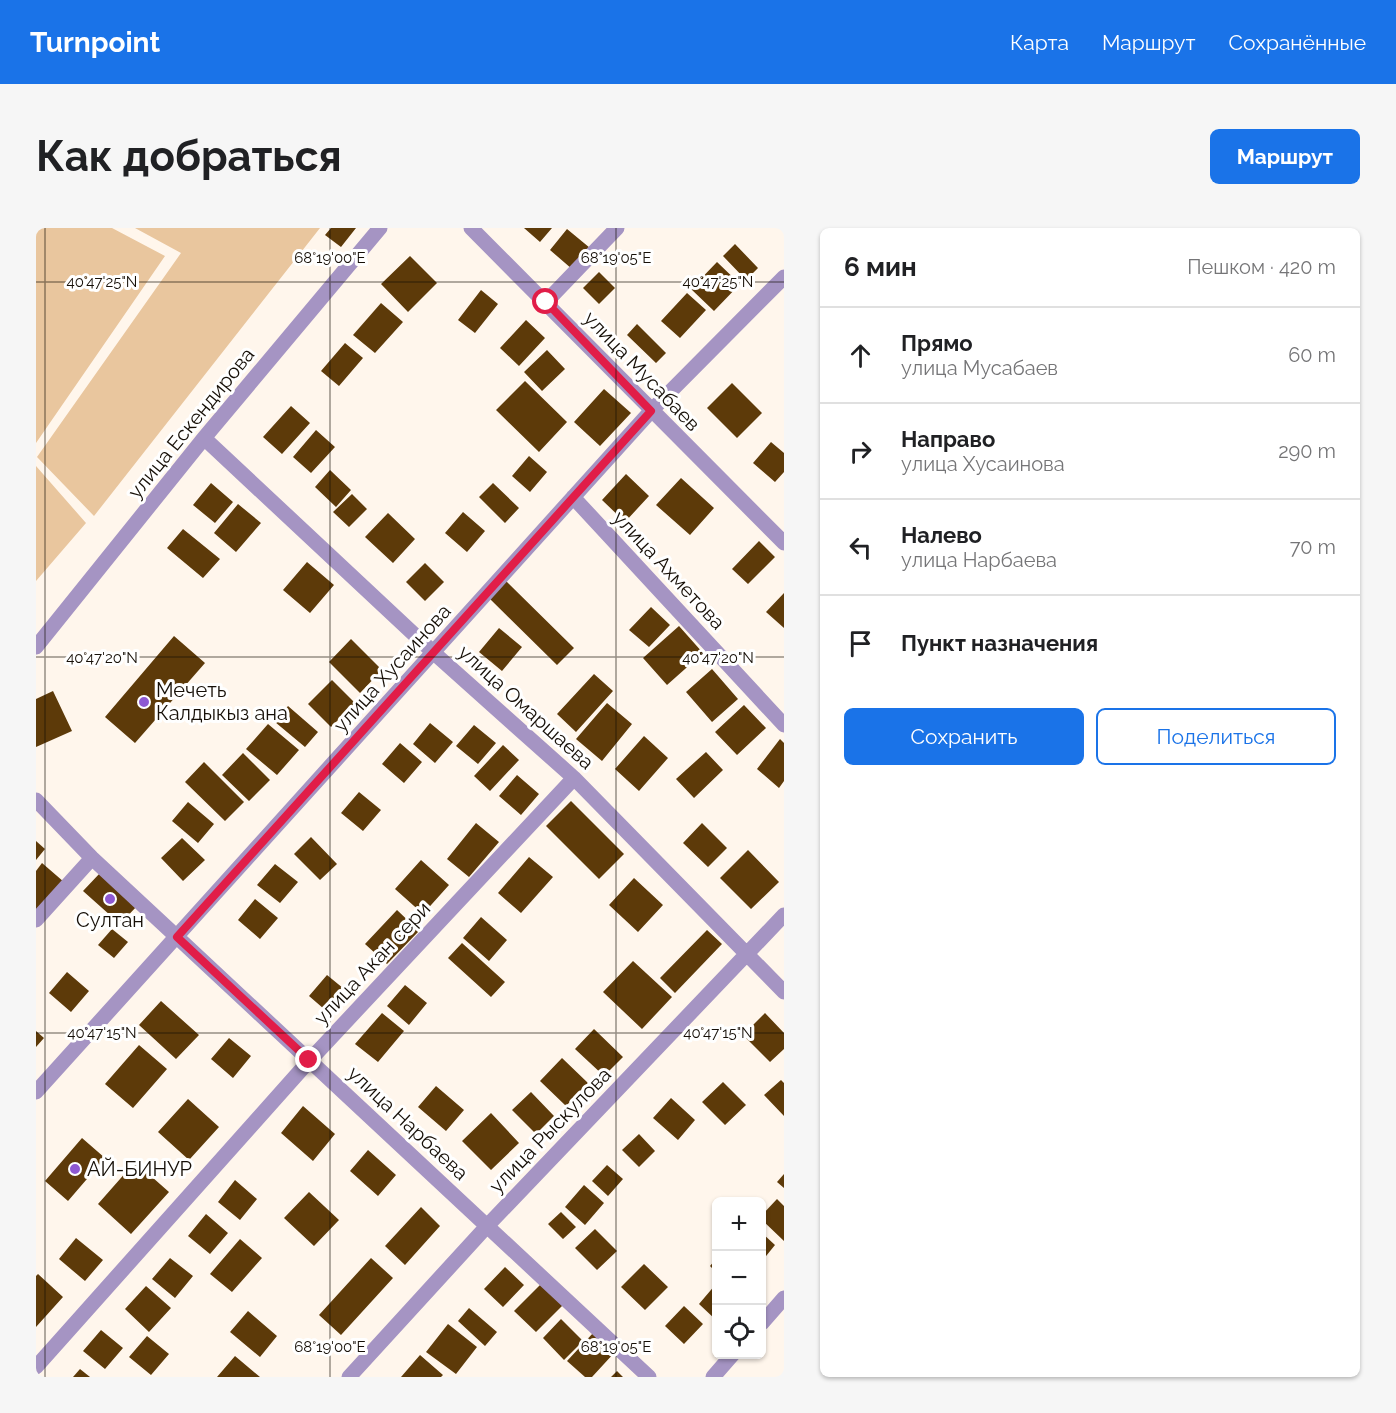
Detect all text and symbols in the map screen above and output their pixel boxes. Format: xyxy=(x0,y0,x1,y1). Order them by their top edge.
text: Turnpoint xyxy=(30,26,160,59)
text: Карта xyxy=(1010,30,1069,55)
text: Маршрут xyxy=(1102,30,1195,55)
text: Сохранённые xyxy=(1228,30,1366,55)
button: Маршрут xyxy=(1210,129,1360,184)
text: Как добраться xyxy=(36,132,342,181)
text: 68°19'00"E xyxy=(294,249,366,267)
text: 68°19'05"E xyxy=(581,249,651,267)
text: 6 мин xyxy=(844,252,917,282)
text: Пешком · 420 m xyxy=(1187,255,1336,279)
text: 40°47'25"N xyxy=(67,273,137,291)
text: 40°47'25"N xyxy=(683,273,753,291)
route start xyxy=(532,288,558,314)
street label: улица Мусабаев xyxy=(579,306,705,436)
text: Прямо xyxy=(901,330,973,356)
icon: ahead xyxy=(844,339,877,372)
street label: улица Ескендирова xyxy=(123,343,259,503)
text: 60 m xyxy=(1288,343,1336,367)
text: улица Мусабаев xyxy=(901,356,1058,380)
text: Направо xyxy=(901,426,995,452)
icon: right xyxy=(844,435,877,468)
text: 290 m xyxy=(1278,439,1336,463)
text: улица Хусаинова xyxy=(901,452,1065,476)
street label: улица Ахметова xyxy=(608,506,730,634)
text: Налево xyxy=(901,522,982,548)
icon: left xyxy=(844,531,877,564)
text: 70 m xyxy=(1290,535,1336,559)
text: улица Нарбаева xyxy=(901,548,1057,572)
street label: улица Хусаинова xyxy=(328,599,456,737)
icon: arrive xyxy=(844,627,877,660)
text: Пункт назначения xyxy=(901,630,1098,656)
street label: улица Омаршаева xyxy=(453,640,599,774)
text: 40°47'20"N xyxy=(66,649,138,667)
text: 40°47'20"N xyxy=(682,649,754,667)
place label: Мечеть Калдыкыз ана xyxy=(156,678,288,725)
marker: Мечеть Калдыкыз ана xyxy=(137,695,151,709)
button: Сохранить xyxy=(844,708,1084,765)
button: Поделиться xyxy=(1096,708,1336,765)
marker: Султан xyxy=(103,892,117,906)
street label: улица Акан сери xyxy=(309,897,435,1029)
place label: Султан xyxy=(76,908,144,932)
text: 40°47'15"N xyxy=(67,1024,137,1042)
text: 40°47'15"N xyxy=(683,1024,753,1042)
route end xyxy=(295,1046,321,1072)
street label: улица Нарбаева xyxy=(343,1061,473,1185)
street label: улица Рыскулова xyxy=(484,1062,616,1198)
place label: АЙ-БИНУР xyxy=(87,1157,192,1181)
marker: АЙ-БИНУР xyxy=(68,1162,82,1176)
map controls xyxy=(712,1197,766,1359)
button: + xyxy=(712,1197,766,1251)
button: − xyxy=(712,1251,766,1305)
button: locate xyxy=(712,1305,766,1359)
text: 68°19'00"E xyxy=(294,1338,366,1356)
text: 68°19'05"E xyxy=(581,1338,651,1356)

